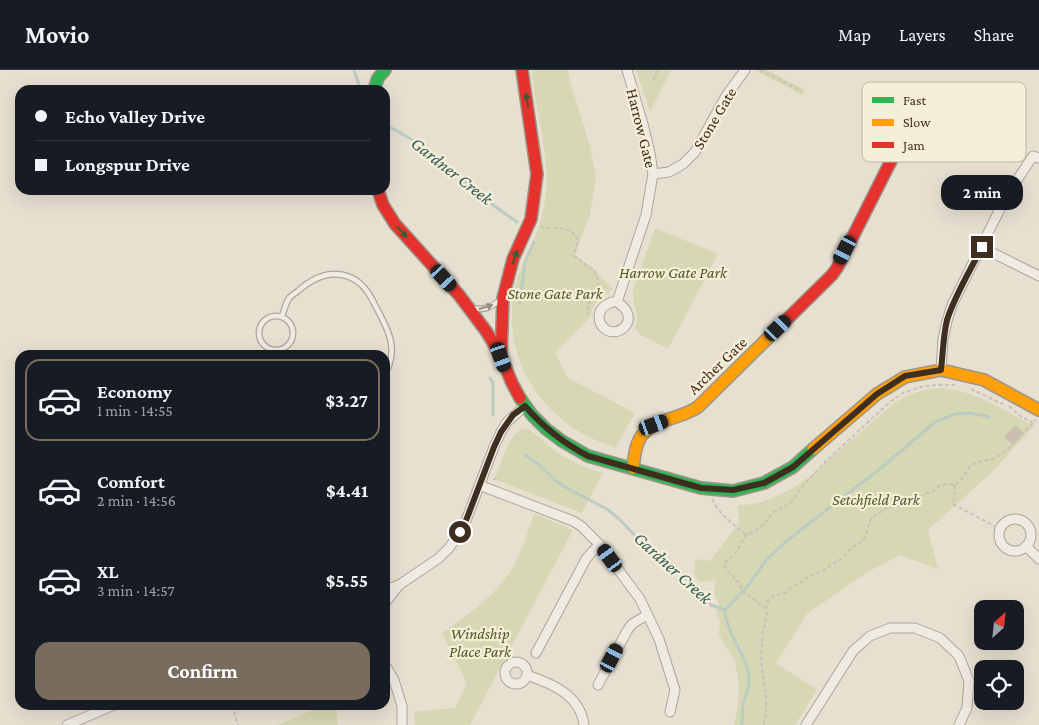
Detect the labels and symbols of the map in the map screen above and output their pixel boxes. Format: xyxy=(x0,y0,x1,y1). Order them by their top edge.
legend xyxy=(862,82,1026,162)
street label: Stone Gate xyxy=(689,84,739,152)
street label: Harrow Gate xyxy=(623,87,660,170)
one-way arrow xyxy=(522,91,530,107)
text: Fast xyxy=(903,92,927,108)
text: Slow xyxy=(903,114,931,130)
water label: Gardner Creek xyxy=(407,133,498,210)
text: Jam xyxy=(901,137,925,153)
callout: 2 min xyxy=(941,174,1023,210)
one-way arrow xyxy=(397,225,408,238)
car xyxy=(831,233,858,267)
route end xyxy=(971,236,993,258)
one-way arrow xyxy=(512,250,519,265)
car xyxy=(428,262,459,294)
park label: Harrow Gate Park xyxy=(619,264,728,281)
park label: Stone Gate Park xyxy=(507,285,604,302)
one-way arrow xyxy=(479,302,494,310)
car xyxy=(761,312,794,344)
street label: Archer Gate xyxy=(684,333,750,398)
car xyxy=(489,340,512,374)
car xyxy=(637,413,670,437)
park label: Setchfield Park xyxy=(832,491,921,509)
route start xyxy=(449,521,471,543)
water label: Gardner Creek xyxy=(630,528,717,609)
car xyxy=(595,541,624,575)
north arrow xyxy=(974,600,1024,650)
park label: Windship Place Park xyxy=(449,625,512,660)
car xyxy=(598,641,625,675)

